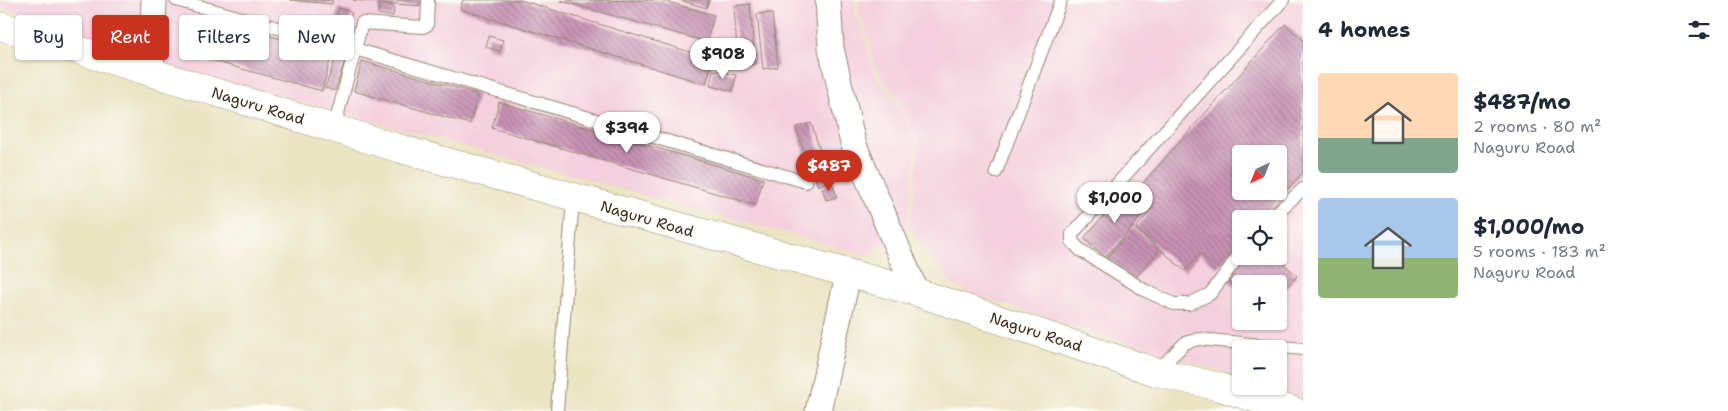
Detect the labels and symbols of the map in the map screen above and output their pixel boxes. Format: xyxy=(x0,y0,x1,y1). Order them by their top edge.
pin: $908 xyxy=(693,38,753,80)
street label: Naguru Road xyxy=(209,82,307,130)
pin: $394 xyxy=(597,112,657,154)
north arrow xyxy=(1232,145,1288,200)
pin: $487 xyxy=(799,150,859,192)
pin: $1,000 xyxy=(1074,182,1156,224)
street label: Naguru Road xyxy=(598,196,696,242)
street label: Naguru Road xyxy=(987,308,1085,357)

